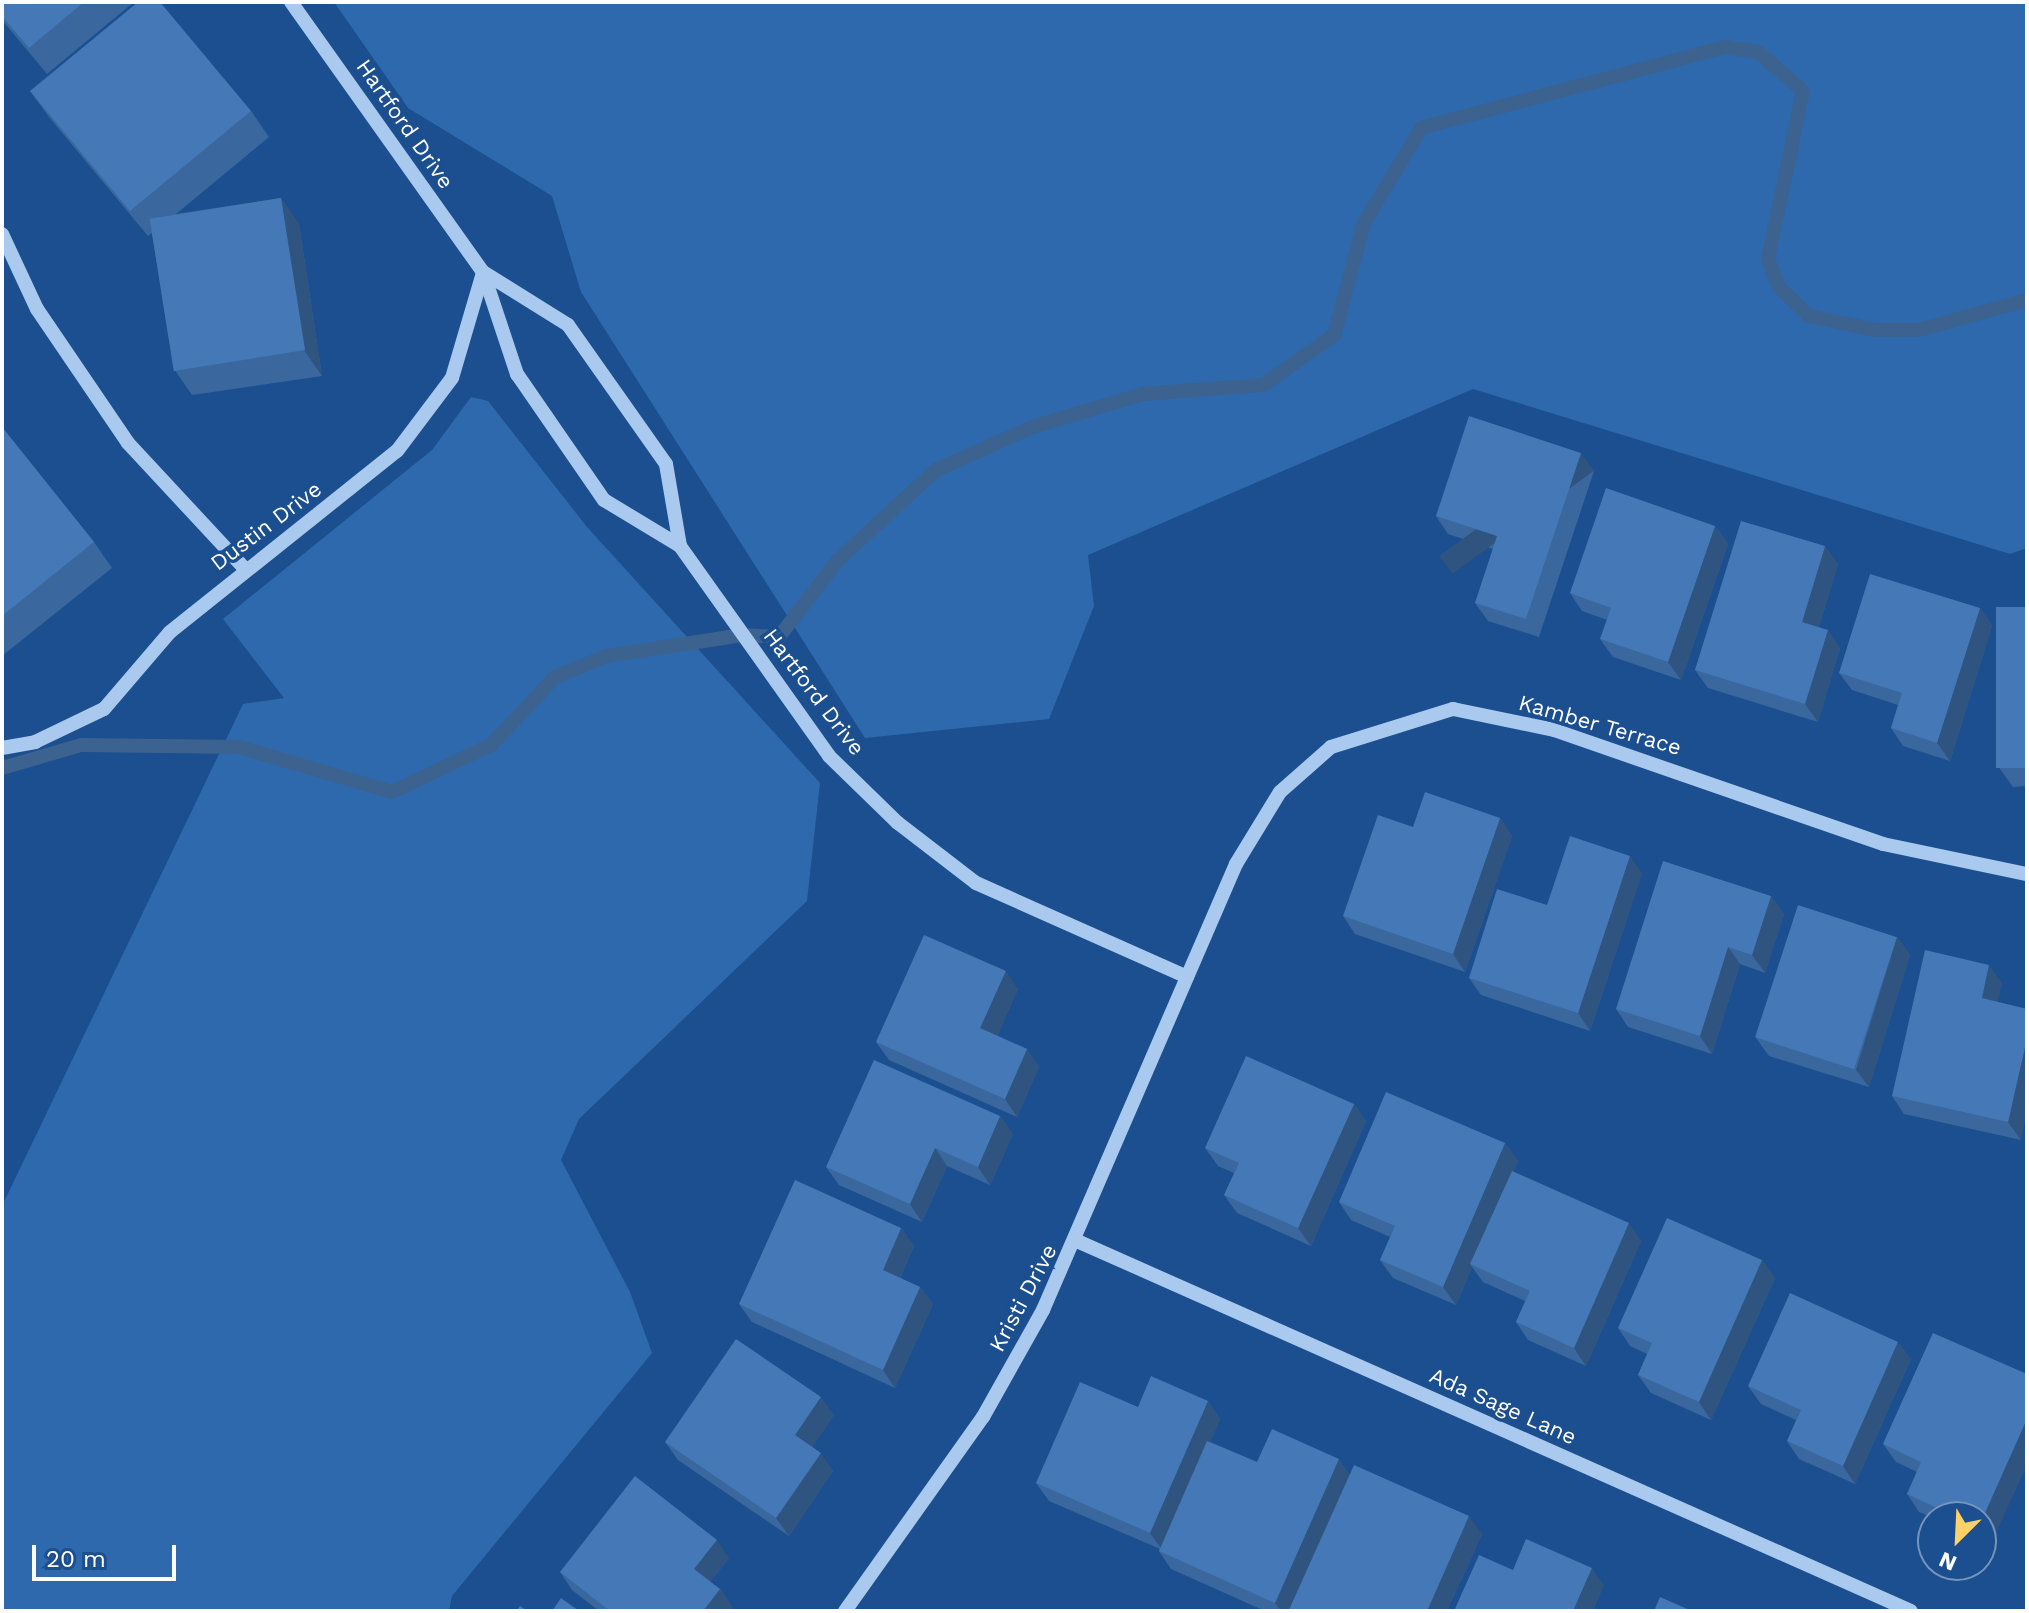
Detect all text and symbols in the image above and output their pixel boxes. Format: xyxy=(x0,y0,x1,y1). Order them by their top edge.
street label: Hartford Drive xyxy=(351,54,459,194)
street label: Dustin Drive xyxy=(205,476,327,576)
street label: Hartford Drive xyxy=(758,623,870,761)
street label: Kamber Terrace xyxy=(1515,689,1685,761)
street label: Kristi Drive xyxy=(984,1240,1062,1356)
street label: Ada Sage Lane xyxy=(1425,1362,1581,1450)
north arrow xyxy=(1917,1501,1997,1581)
scale bar xyxy=(36,1529,180,1579)
text: 20 m xyxy=(46,1545,106,1573)
text: N xyxy=(1935,1547,1960,1576)

